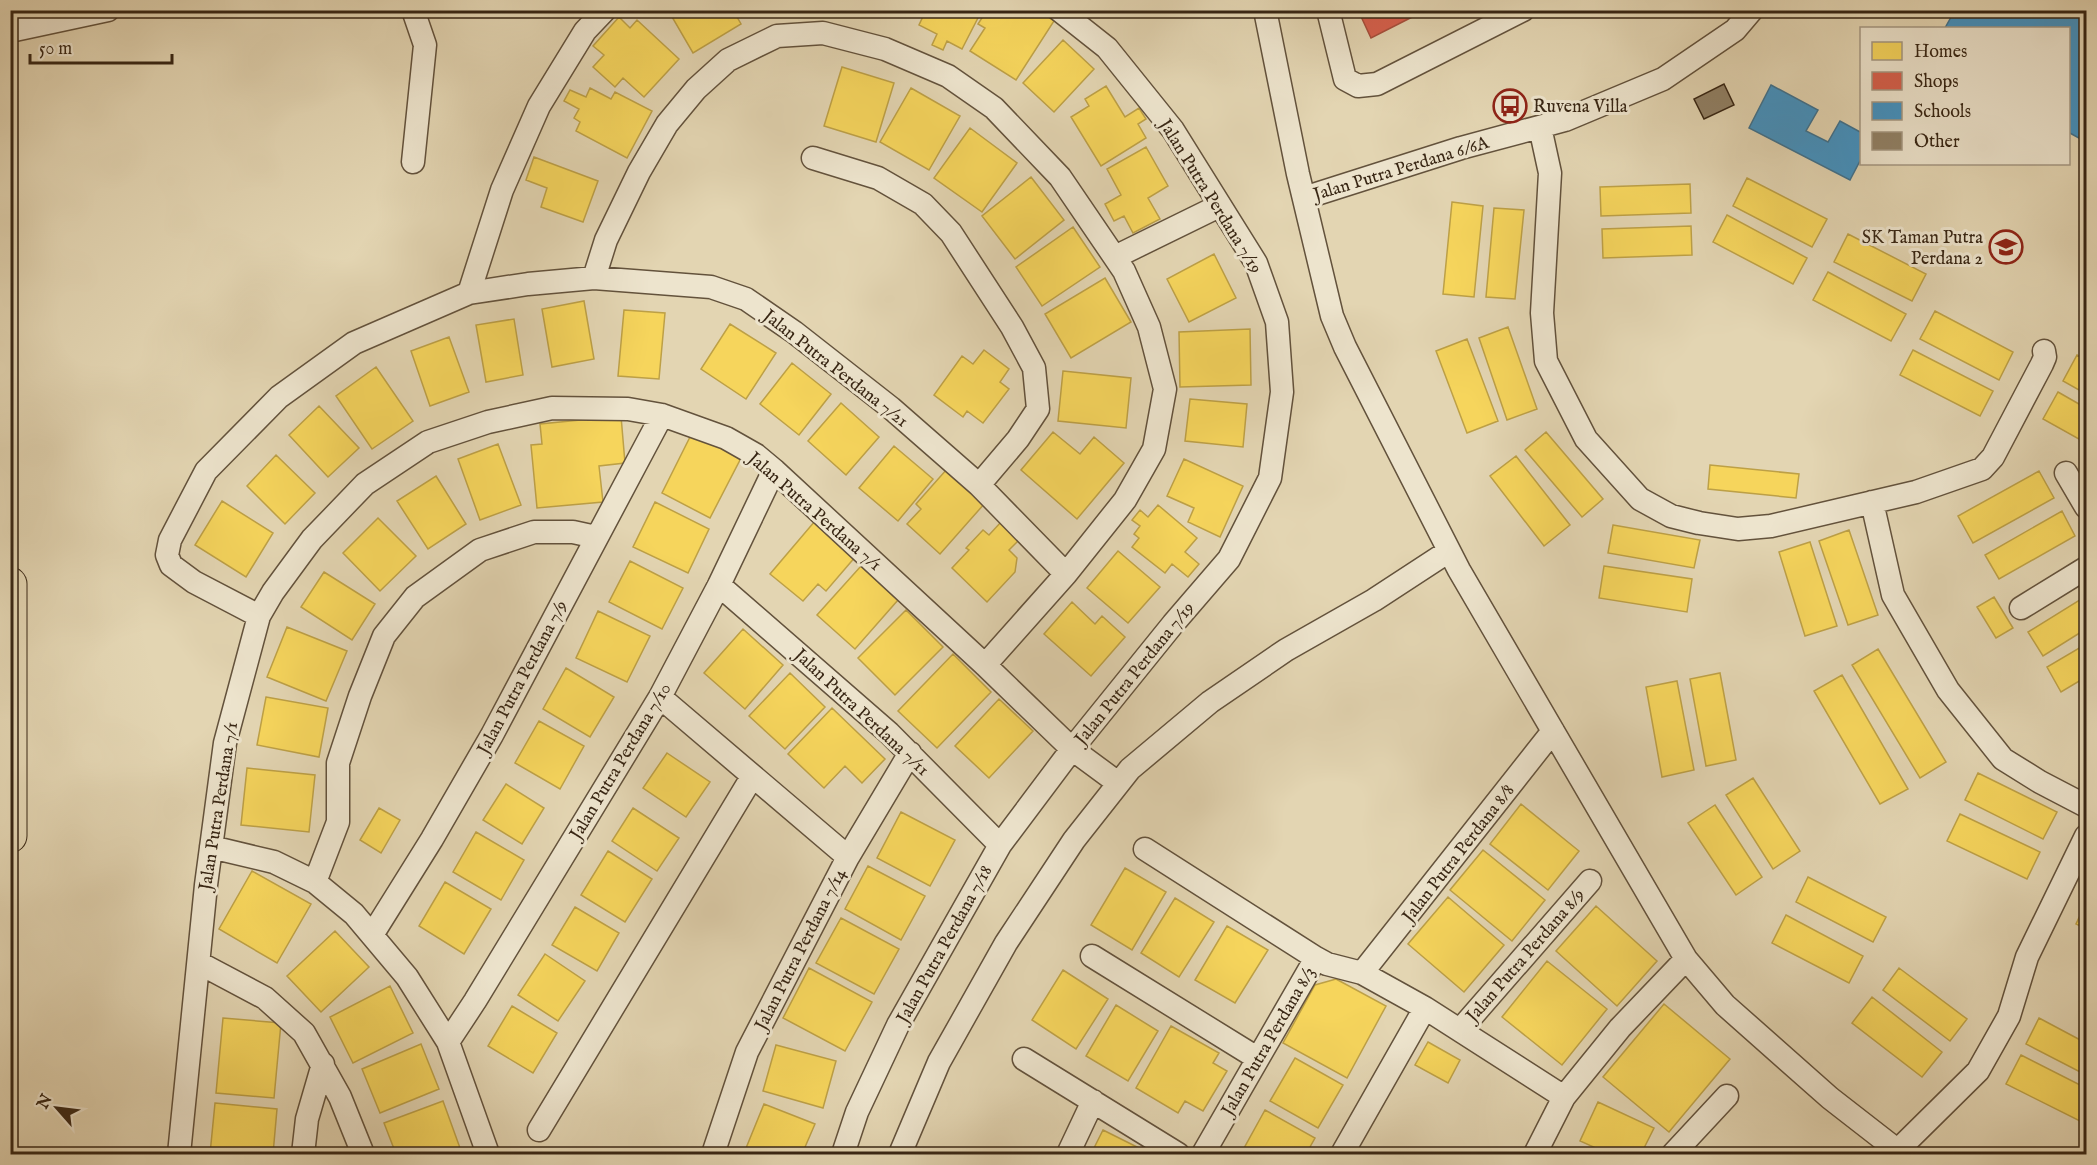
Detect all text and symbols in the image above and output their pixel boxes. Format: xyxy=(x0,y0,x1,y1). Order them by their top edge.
scale bar xyxy=(30,27,172,65)
legend xyxy=(1860,27,2070,165)
text: 50 m xyxy=(39,38,72,61)
text: Homes xyxy=(1914,41,1967,64)
text: Shops xyxy=(1914,71,1959,94)
bus stop icon: Ruvena Villa xyxy=(1492,88,1528,124)
place label: Ruvena Villa xyxy=(1533,96,1628,119)
text: Schools xyxy=(1914,101,1971,124)
street label: Jalan Putra Perdana 7/19 xyxy=(1152,114,1267,278)
text: Other xyxy=(1914,131,1960,154)
street label: Jalan Putra Perdana 6/6A xyxy=(1309,132,1493,208)
place label: SK Taman Putra Perdana 2 xyxy=(1862,227,1983,271)
school or university icon: SK Taman Putra Perdana 2 xyxy=(1988,229,2024,265)
street label: Jalan Putra Perdana 7/21 xyxy=(756,304,912,433)
street label: Jalan Putra Perdana 7/1 xyxy=(741,446,886,577)
street label: Jalan Putra Perdana 7/9 xyxy=(472,597,574,760)
street label: Jalan Putra Perdana 7/19 xyxy=(1069,598,1200,752)
street label: Jalan Putra Perdana 7/11 xyxy=(787,643,933,782)
street label: Jalan Putra Perdana 7/10 xyxy=(564,679,677,846)
street label: Jalan Putra Perdana 7/1 xyxy=(195,720,244,894)
street label: Jalan Putra Perdana 8/8 xyxy=(1397,780,1520,929)
street label: Jalan Putra Perdana 7/18 xyxy=(891,862,998,1030)
street label: Jalan Putra Perdana 7/14 xyxy=(750,865,852,1036)
street label: Jalan Putra Perdana 8/9 xyxy=(1460,884,1591,1029)
street label: Jalan Putra Perdana 8/3 xyxy=(1216,963,1321,1122)
north arrow xyxy=(27,1078,87,1138)
text: N xyxy=(33,1091,58,1114)

